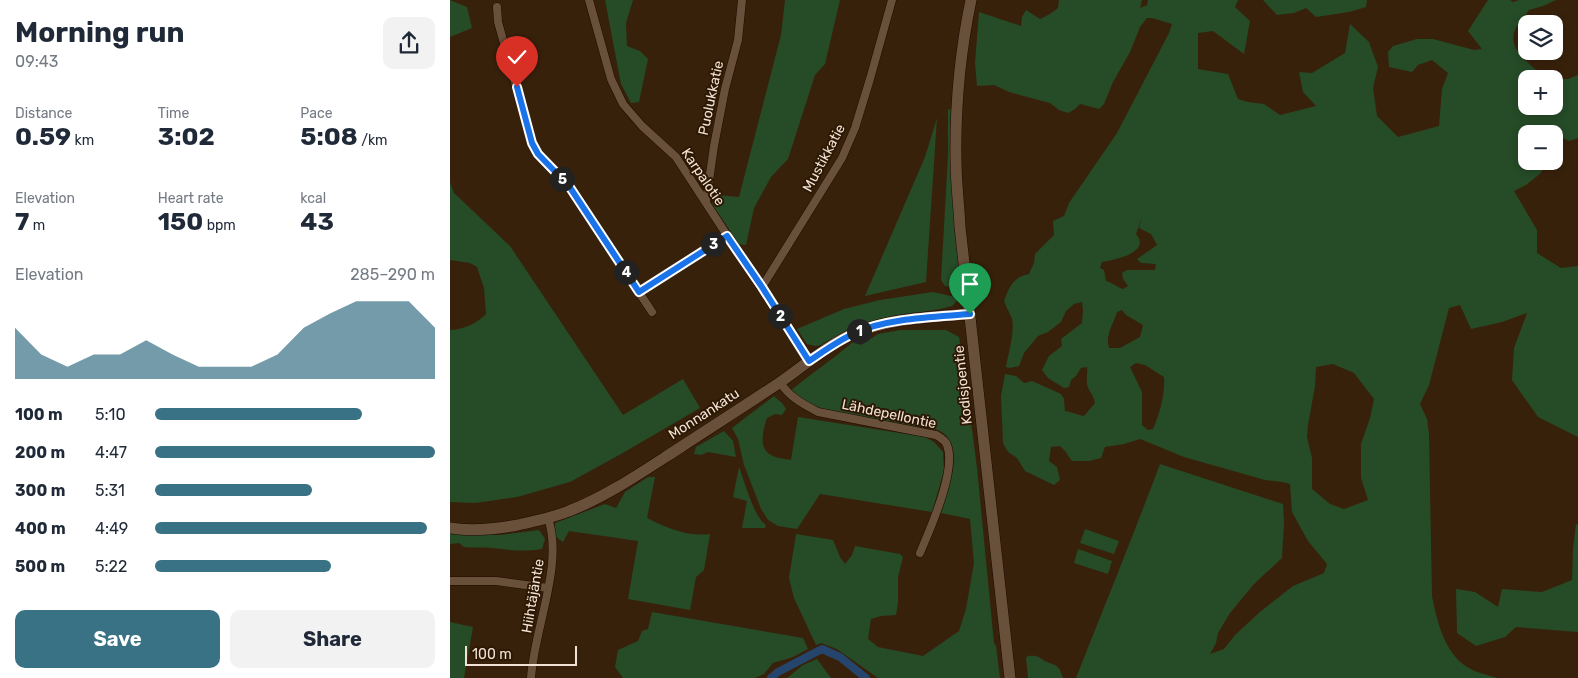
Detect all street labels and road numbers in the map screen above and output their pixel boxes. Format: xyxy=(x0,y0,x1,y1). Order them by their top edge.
street label: Puolukkatie xyxy=(695,59,727,137)
street label: Mustikkatie xyxy=(799,121,849,195)
street label: Karpalotie xyxy=(678,145,728,209)
street label: Kodisjoentie xyxy=(950,344,976,425)
street label: Monnankatu xyxy=(665,385,743,443)
street label: Lähdepellontie xyxy=(840,396,938,432)
street label: Hiihtäjäntie xyxy=(518,557,548,634)

